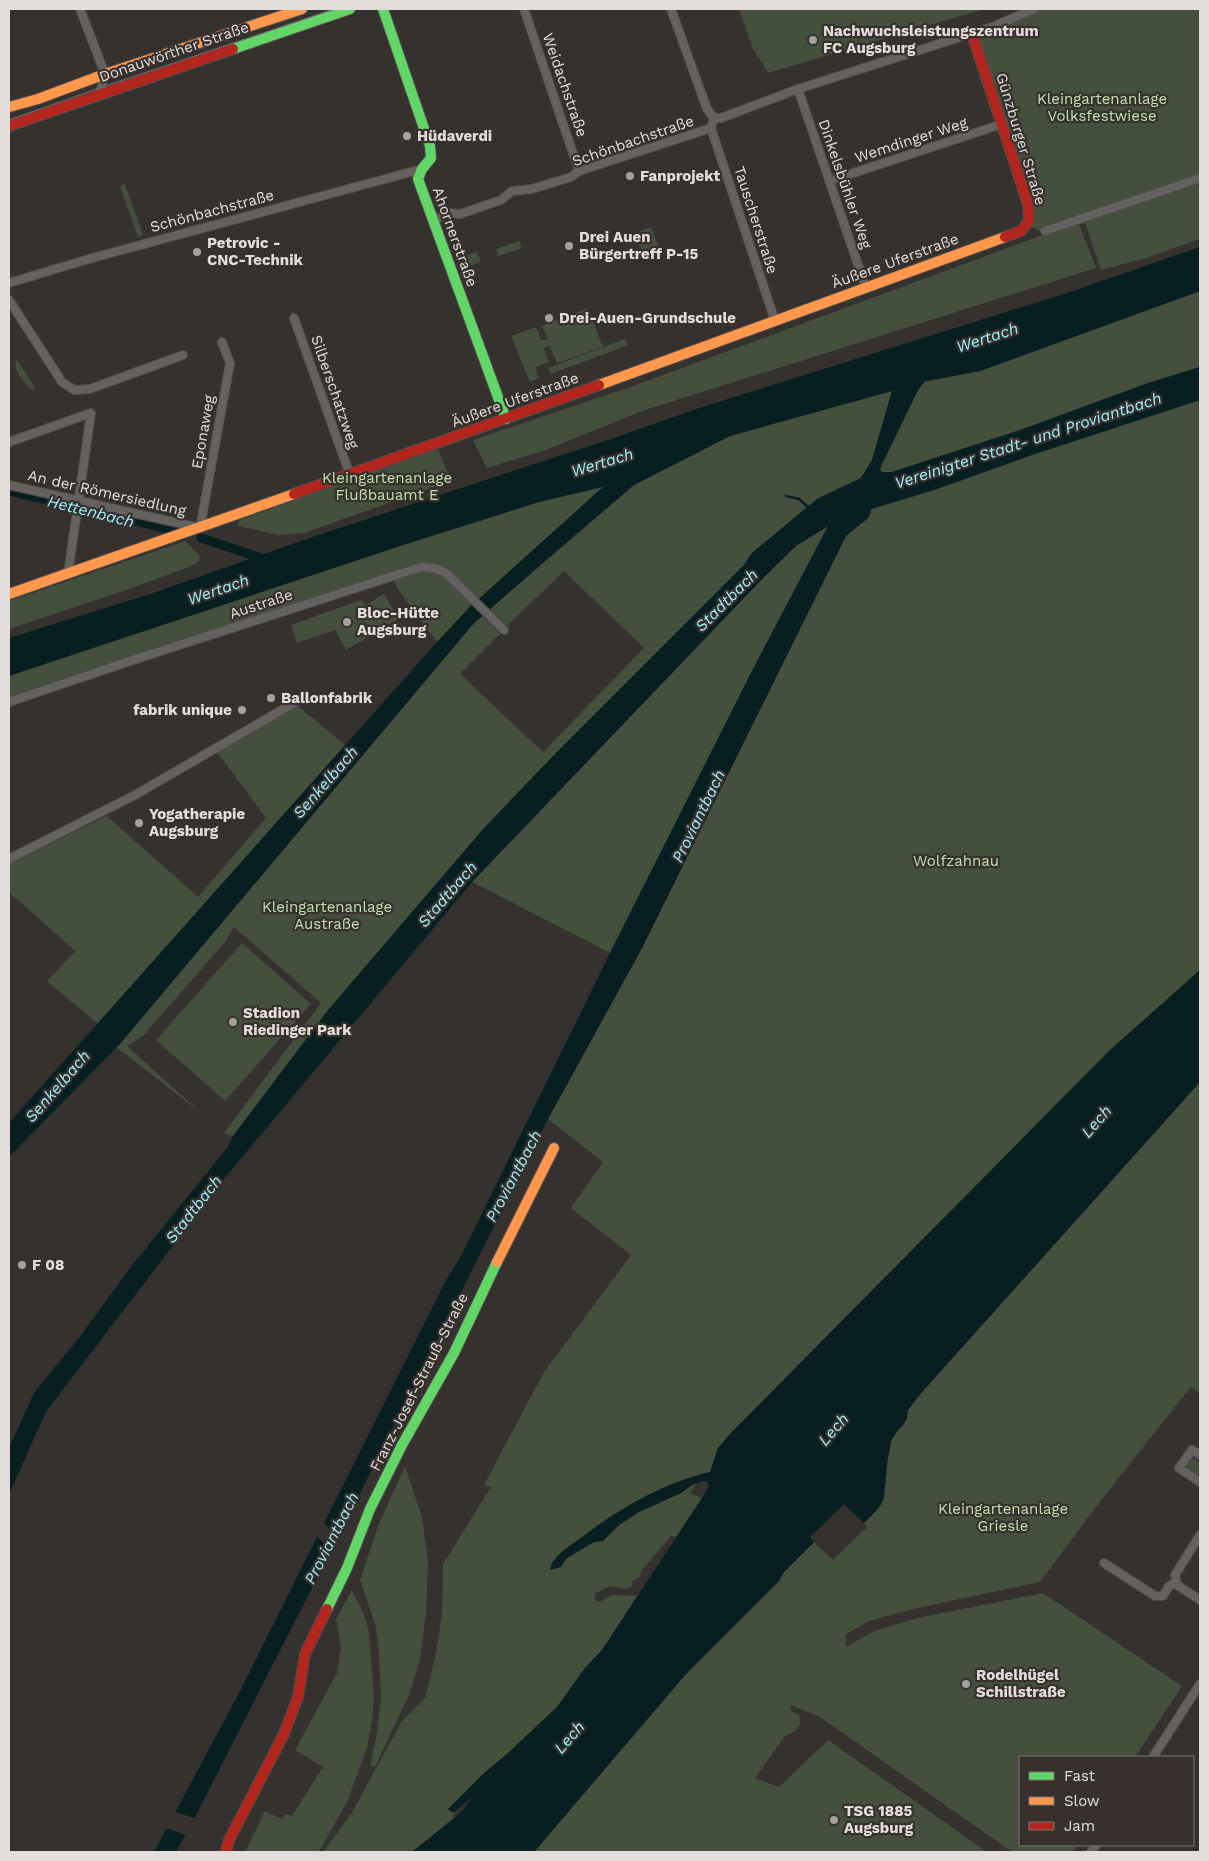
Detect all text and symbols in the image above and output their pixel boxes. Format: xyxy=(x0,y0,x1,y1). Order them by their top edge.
street label: Donauwörther Straße xyxy=(97,18,251,86)
place label: Nachwuchsleistungszentrum FC Augsburg xyxy=(823,22,1039,57)
street label: Weidachstraße xyxy=(539,31,591,139)
marker: Nachwuchsleistungszentrum FC Augsburg xyxy=(807,34,819,46)
street label: Günzburger Straße xyxy=(992,71,1050,207)
park label: Kleingartenanlage Volksfestwiese xyxy=(1037,90,1167,125)
street label: Schönbachstraße xyxy=(570,112,696,170)
street label: Wemdinger Weg xyxy=(852,113,970,167)
street label: Dinkelsbühler Weg xyxy=(814,117,876,251)
place label: Hüdaverdi xyxy=(417,127,492,145)
marker: Hüdaverdi xyxy=(401,130,413,142)
street label: Tauscherstraße xyxy=(730,164,782,276)
place label: Fanprojekt xyxy=(640,167,721,185)
marker: Fanprojekt xyxy=(624,170,636,182)
street label: Ahornerstraße xyxy=(429,185,481,289)
street label: Schönbachstraße xyxy=(148,186,276,236)
place label: Drei Auen Bürgertreff P-15 xyxy=(579,228,699,263)
street label: Äußere Uferstraße xyxy=(829,230,961,292)
place label: Petrovic - CNC-Technik xyxy=(207,234,304,269)
marker: Drei Auen Bürgertreff P-15 xyxy=(563,240,575,252)
marker: Petrovic - CNC-Technik xyxy=(191,246,203,258)
place label: Drei-Auen-Grundschule xyxy=(559,309,736,327)
marker: Drei-Auen-Grundschule xyxy=(543,312,555,324)
water label: Wertach xyxy=(954,319,1020,356)
street label: Silberschatzweg xyxy=(307,333,363,451)
street label: Äußere Uferstraße xyxy=(449,369,581,431)
water label: Vereinigter Stadt- und Proviantbach xyxy=(892,388,1164,493)
street label: Eponaweg xyxy=(188,394,218,470)
water label: Wertach xyxy=(569,444,635,481)
street label: An der Römersiedlung xyxy=(26,466,188,520)
park label: Kleingartenanlage Flußbauamt E xyxy=(322,469,452,504)
water label: Hettenbach xyxy=(46,492,136,531)
water label: Stadtbach xyxy=(691,565,762,636)
water label: Wertach xyxy=(185,570,251,609)
street label: Austraße xyxy=(227,585,295,623)
place label: Bloc-Hütte Augsburg xyxy=(357,604,439,639)
marker: Bloc-Hütte Augsburg xyxy=(341,616,353,628)
place label: Ballonfabrik xyxy=(281,689,373,707)
marker: Ballonfabrik xyxy=(265,692,277,704)
place label: fabrik unique xyxy=(133,701,232,719)
marker: fabrik unique xyxy=(236,704,248,716)
water label: Senkelbach xyxy=(289,742,362,822)
water label: Proviantbach xyxy=(668,767,729,866)
place label: Yogatherapie Augsburg xyxy=(149,805,245,840)
marker: Yogatherapie Augsburg xyxy=(133,817,145,829)
park label: Wolfzahnau xyxy=(913,852,999,870)
water label: Stadtbach xyxy=(414,858,481,931)
park label: Kleingartenanlage Austraße xyxy=(262,898,392,933)
place label: Stadion Riedinger Park xyxy=(243,1004,352,1039)
marker: Stadion Riedinger Park xyxy=(227,1016,239,1028)
water label: Senkelbach xyxy=(21,1046,94,1126)
water label: Lech xyxy=(1077,1101,1115,1141)
water label: Proviantbach xyxy=(481,1127,545,1225)
water label: Stadtbach xyxy=(161,1172,226,1247)
place label: F 08 xyxy=(32,1256,64,1274)
marker: F 08 xyxy=(16,1259,28,1271)
street label: Franz-Josef-Strauß-Straße xyxy=(366,1290,472,1474)
water label: Lech xyxy=(814,1409,852,1449)
water label: Proviantbach xyxy=(300,1489,363,1587)
park label: Kleingartenanlage Griesle xyxy=(938,1500,1068,1535)
place label: Rodelhügel Schillstraße xyxy=(976,1666,1066,1701)
marker: Rodelhügel Schillstraße xyxy=(960,1678,972,1690)
water label: Lech xyxy=(550,1717,588,1757)
legend xyxy=(1019,1756,1194,1846)
text: Fast xyxy=(1064,1767,1096,1785)
text: Slow xyxy=(1064,1792,1100,1810)
place label: TSG 1885 Augsburg xyxy=(844,1802,914,1837)
marker: TSG 1885 Augsburg xyxy=(828,1814,840,1826)
text: Jam xyxy=(1064,1817,1095,1835)

